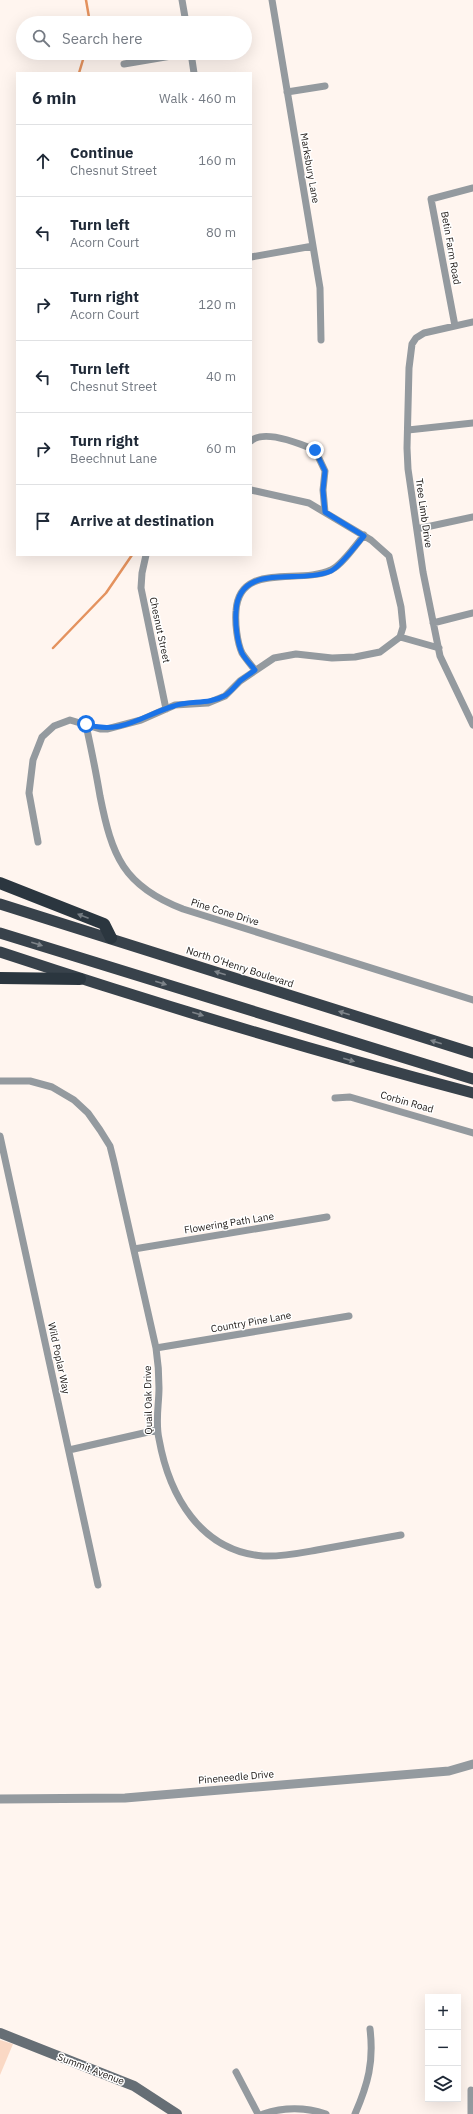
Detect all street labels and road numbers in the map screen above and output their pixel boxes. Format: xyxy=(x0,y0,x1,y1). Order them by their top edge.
street label: Marksbury Lane xyxy=(297,132,323,205)
street label: Betin Farm Road xyxy=(438,210,464,286)
street label: Tree Limb Drive xyxy=(413,478,435,549)
street label: Chesnut Street xyxy=(147,596,173,665)
street label: Pine Cone Drive xyxy=(189,895,261,929)
street label: North O'Henry Boulevard xyxy=(185,943,295,991)
street label: Corbin Road xyxy=(379,1088,435,1116)
street label: Flowering Path Lane xyxy=(183,1209,275,1237)
street label: Country Pine Lane xyxy=(210,1308,293,1335)
street label: Wild Poplar Way xyxy=(45,1321,73,1395)
street label: Quail Oak Drive xyxy=(141,1365,155,1435)
street label: Pineneedle Drive xyxy=(198,1767,275,1787)
street label: Summit Avenue xyxy=(56,2050,127,2088)

